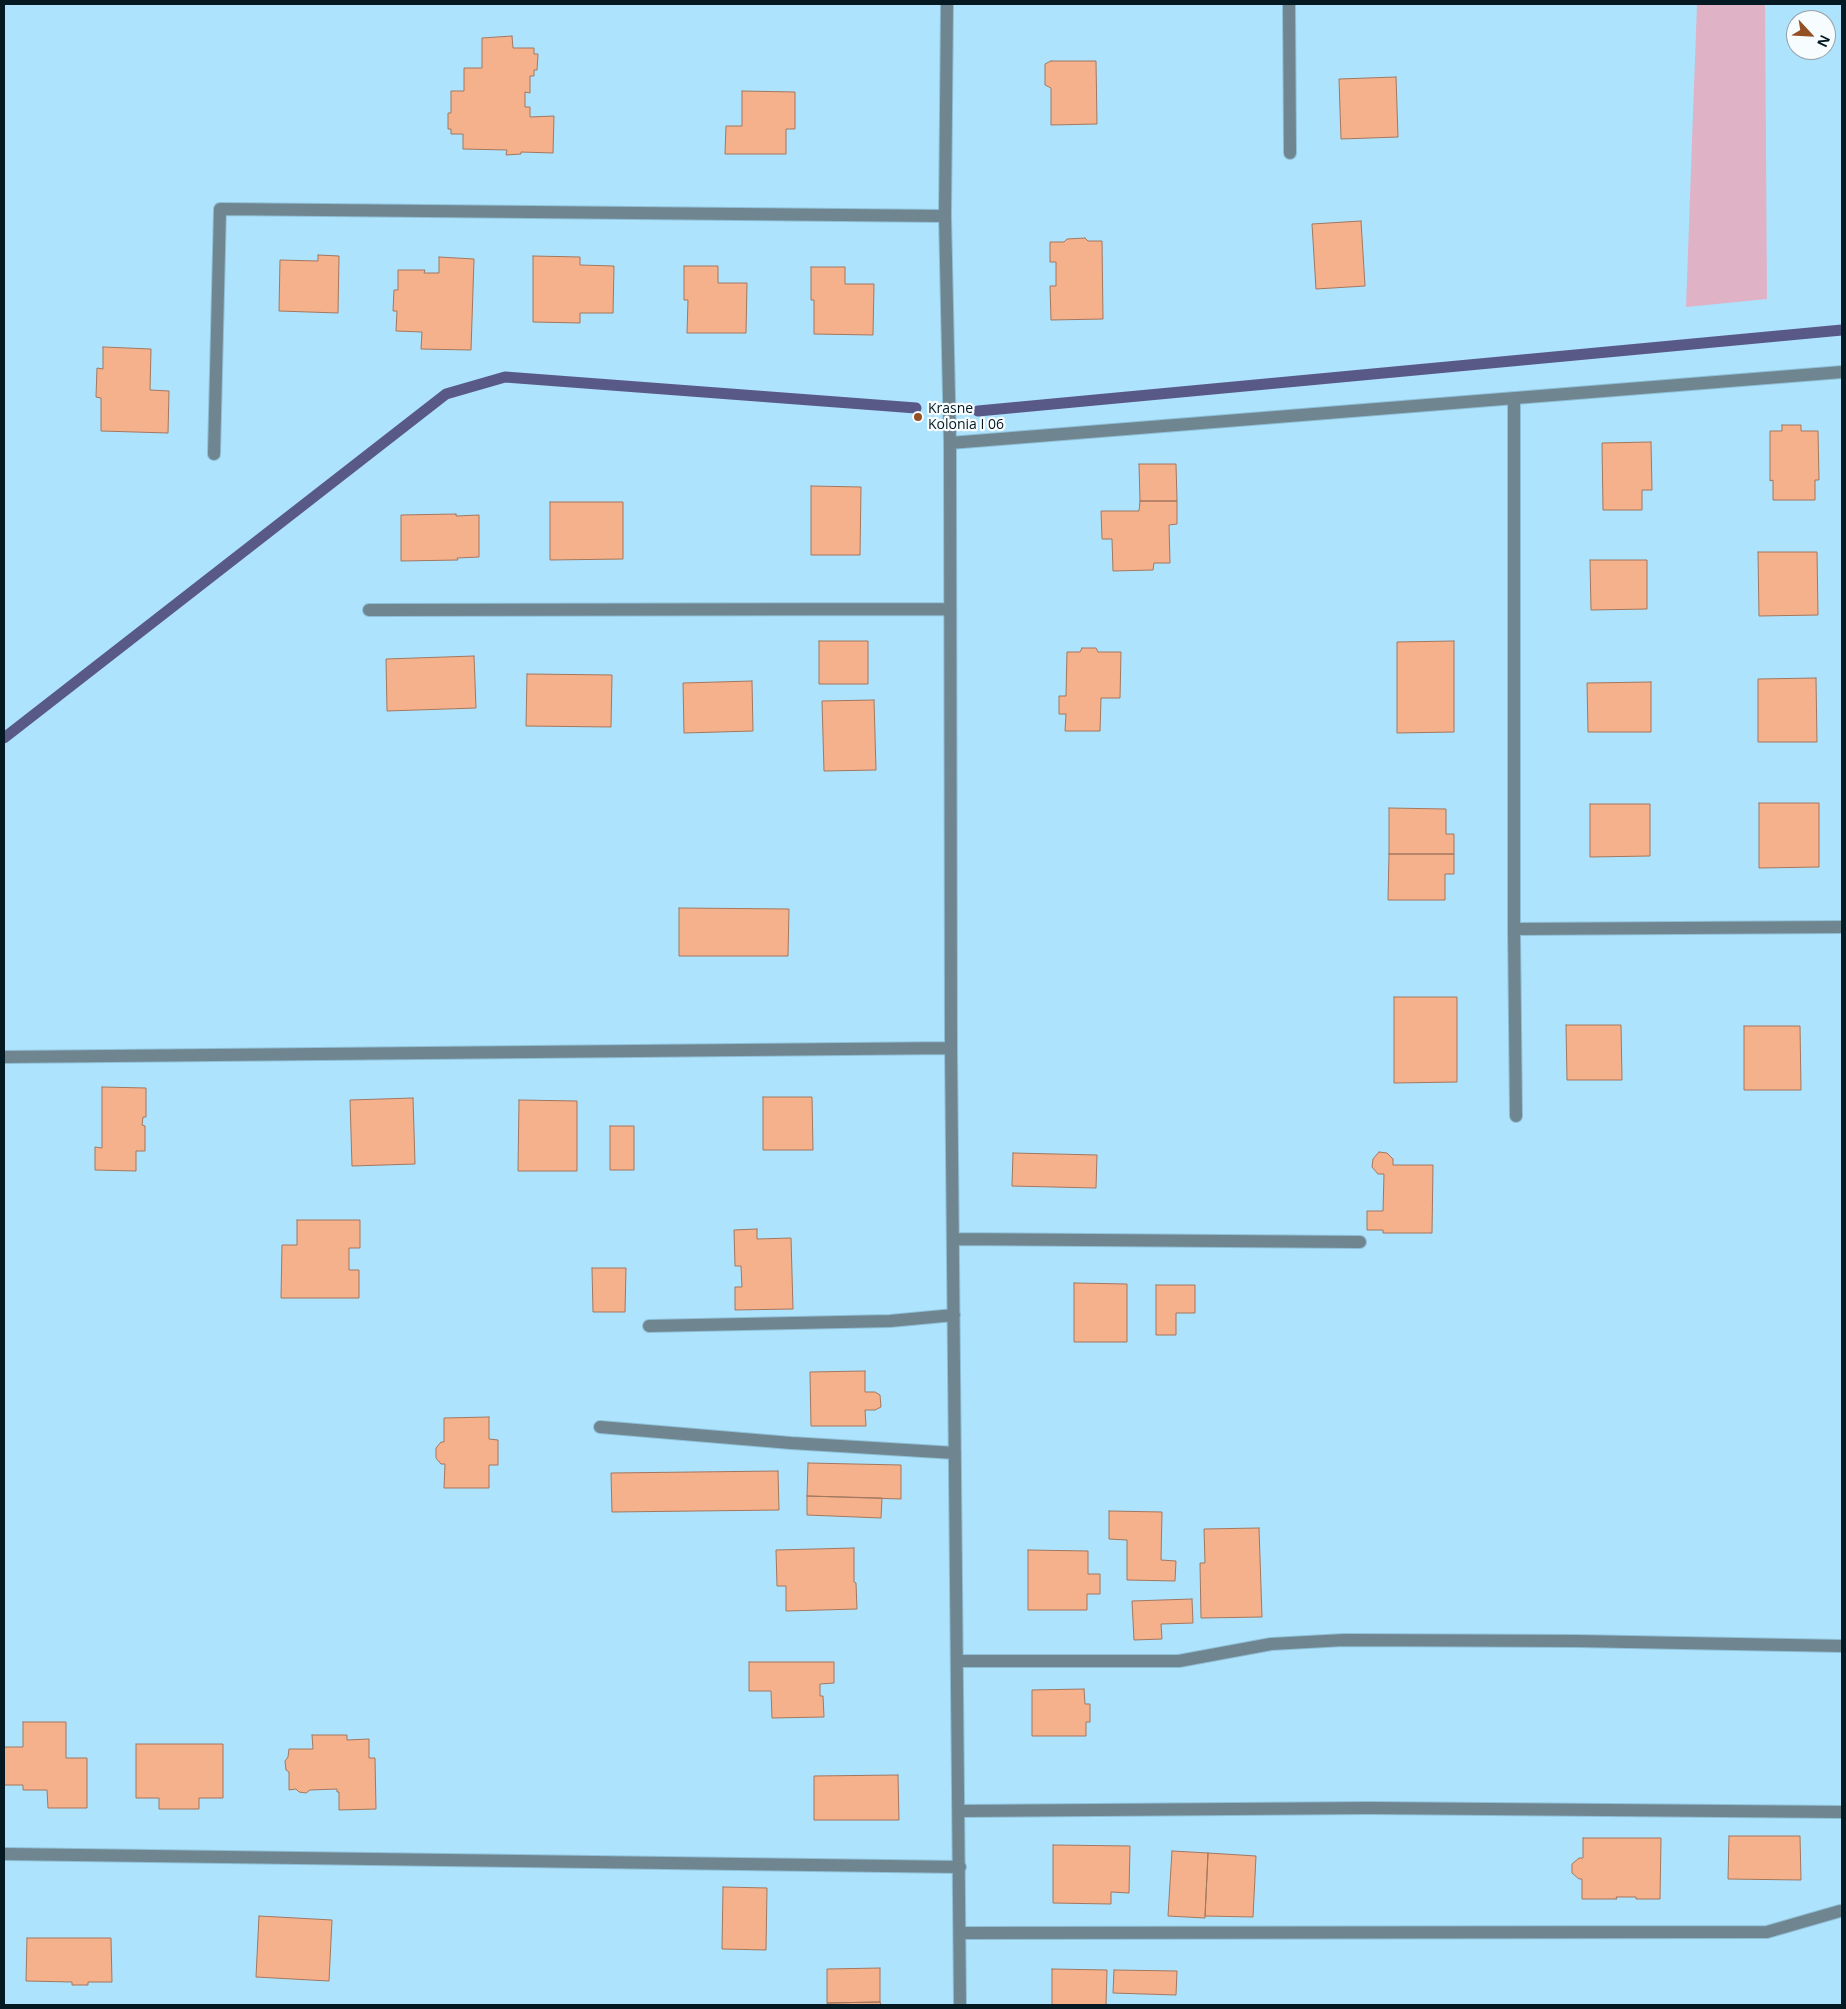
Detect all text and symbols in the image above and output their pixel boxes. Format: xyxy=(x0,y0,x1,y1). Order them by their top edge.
north arrow xyxy=(1786,10,1836,60)
text: N xyxy=(1813,32,1835,50)
place label: Krasne Kolonia I 06 xyxy=(928,401,1004,434)
marker: Krasne Kolonia I 06 xyxy=(912,411,924,423)

